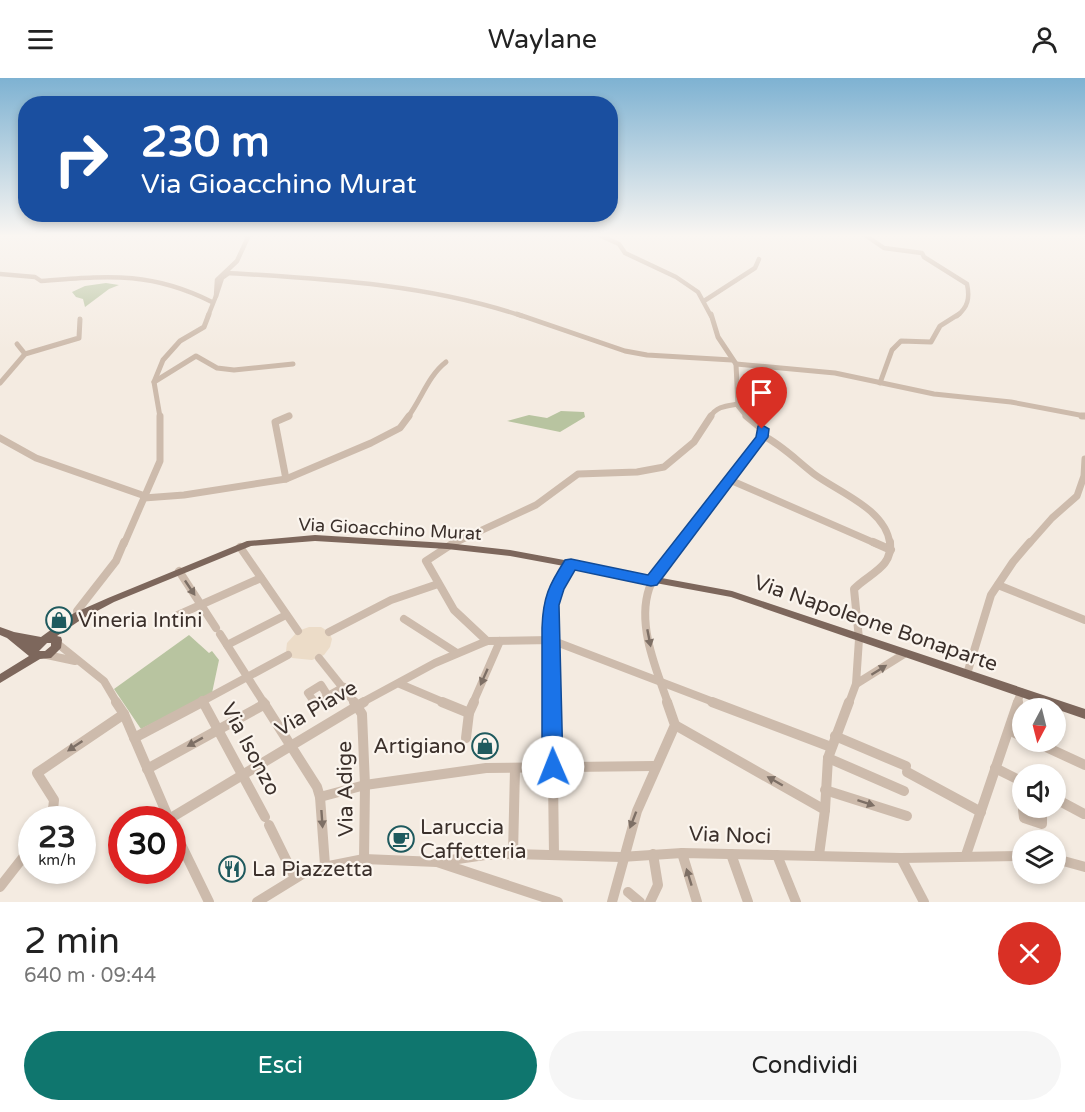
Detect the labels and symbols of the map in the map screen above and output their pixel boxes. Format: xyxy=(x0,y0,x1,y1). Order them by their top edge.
pin xyxy=(736,367,787,429)
street label: Via Gioacchino Murat xyxy=(298,513,482,545)
street label: Via Napoleone Bonaparte xyxy=(751,570,1001,677)
one-way arrow xyxy=(184,580,195,596)
shop icon: Vineria Intini xyxy=(44,605,74,635)
place label: Vineria Intini xyxy=(78,608,202,633)
one-way arrow xyxy=(645,629,654,648)
one-way arrow xyxy=(871,664,887,675)
one-way arrow xyxy=(480,668,489,685)
street label: Via Piave xyxy=(271,675,362,742)
north arrow xyxy=(1012,698,1066,752)
street label: Via Isonzo xyxy=(216,699,285,800)
shop icon: Artigiano xyxy=(470,731,500,761)
place label: Artigiano xyxy=(373,734,466,759)
position arrow xyxy=(521,735,585,799)
one-way arrow xyxy=(186,737,203,747)
one-way arrow xyxy=(67,741,84,752)
street label: Via Adige xyxy=(332,741,359,837)
one-way arrow xyxy=(766,777,783,787)
one-way arrow xyxy=(857,799,875,808)
speed limit sign: 30 xyxy=(108,806,186,884)
one-way arrow xyxy=(317,810,327,829)
one-way arrow xyxy=(628,812,638,830)
place label: Laruccia Caffetteria xyxy=(420,815,527,864)
street label: Via Noci xyxy=(688,822,772,849)
cafe icon: Laruccia Caffetteria xyxy=(386,824,416,854)
restaurant icon: La Piazzetta xyxy=(217,854,247,884)
place label: La Piazzetta xyxy=(252,857,373,882)
one-way arrow xyxy=(684,868,693,886)

